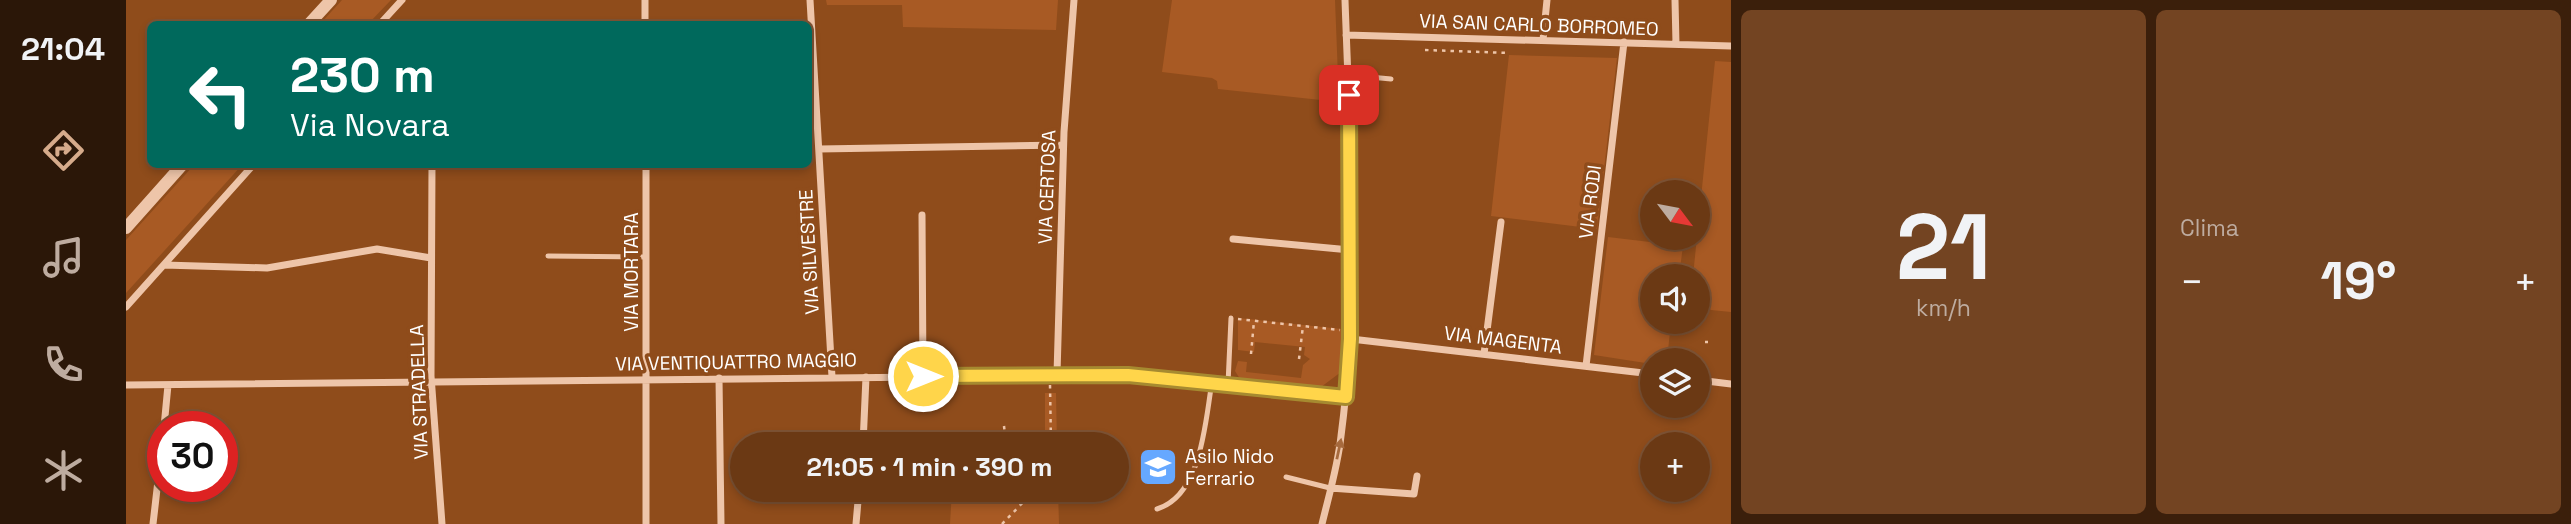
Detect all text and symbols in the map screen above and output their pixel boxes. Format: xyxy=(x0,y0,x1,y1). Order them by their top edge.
street label: VIA SAN CARLO BORROMEO xyxy=(1419,8,1659,42)
text: 21:04 xyxy=(21,29,105,69)
text: 230 m xyxy=(290,44,435,106)
icon: left xyxy=(175,49,266,140)
pin xyxy=(1319,65,1379,125)
icon: arrive xyxy=(1330,76,1368,114)
text: Via Novara xyxy=(290,105,450,145)
icon: directions xyxy=(39,126,88,175)
street label: VIA CERTOSA xyxy=(1033,129,1061,245)
street label: VIA RODI xyxy=(1573,164,1607,240)
north arrow xyxy=(1640,180,1710,250)
map controls xyxy=(1640,180,1710,502)
street label: VIA SILVESTRE xyxy=(793,189,825,315)
text: 21 xyxy=(1896,189,1991,306)
street label: VIA MORTARA xyxy=(619,212,644,332)
text: Clima xyxy=(2180,213,2239,243)
icon: music xyxy=(39,233,88,282)
text: 19° xyxy=(2320,248,2397,314)
text: − xyxy=(2180,258,2204,306)
text: + xyxy=(2513,258,2537,306)
button: sound xyxy=(1640,264,1710,334)
text: km/h xyxy=(1916,293,1971,323)
street label: VIA MAGENTA xyxy=(1443,320,1563,360)
street label: VIA STRADELLA xyxy=(404,324,434,460)
position arrow xyxy=(886,339,960,413)
icon: phone xyxy=(39,340,88,389)
street label: VIA VENTIQUATTRO MAGGIO xyxy=(615,347,857,377)
button: layers xyxy=(1640,348,1710,418)
speed limit sign: 30 xyxy=(147,411,238,502)
button: + xyxy=(1640,432,1710,502)
one-way arrow xyxy=(1333,438,1344,460)
place label: Asilo Nido Ferrario xyxy=(1185,444,1274,491)
icon: climate xyxy=(39,446,88,495)
school or university icon: Asilo Nido Ferrario xyxy=(1137,446,1179,488)
text: 21:05 · 1 min · 390 m xyxy=(806,450,1053,484)

